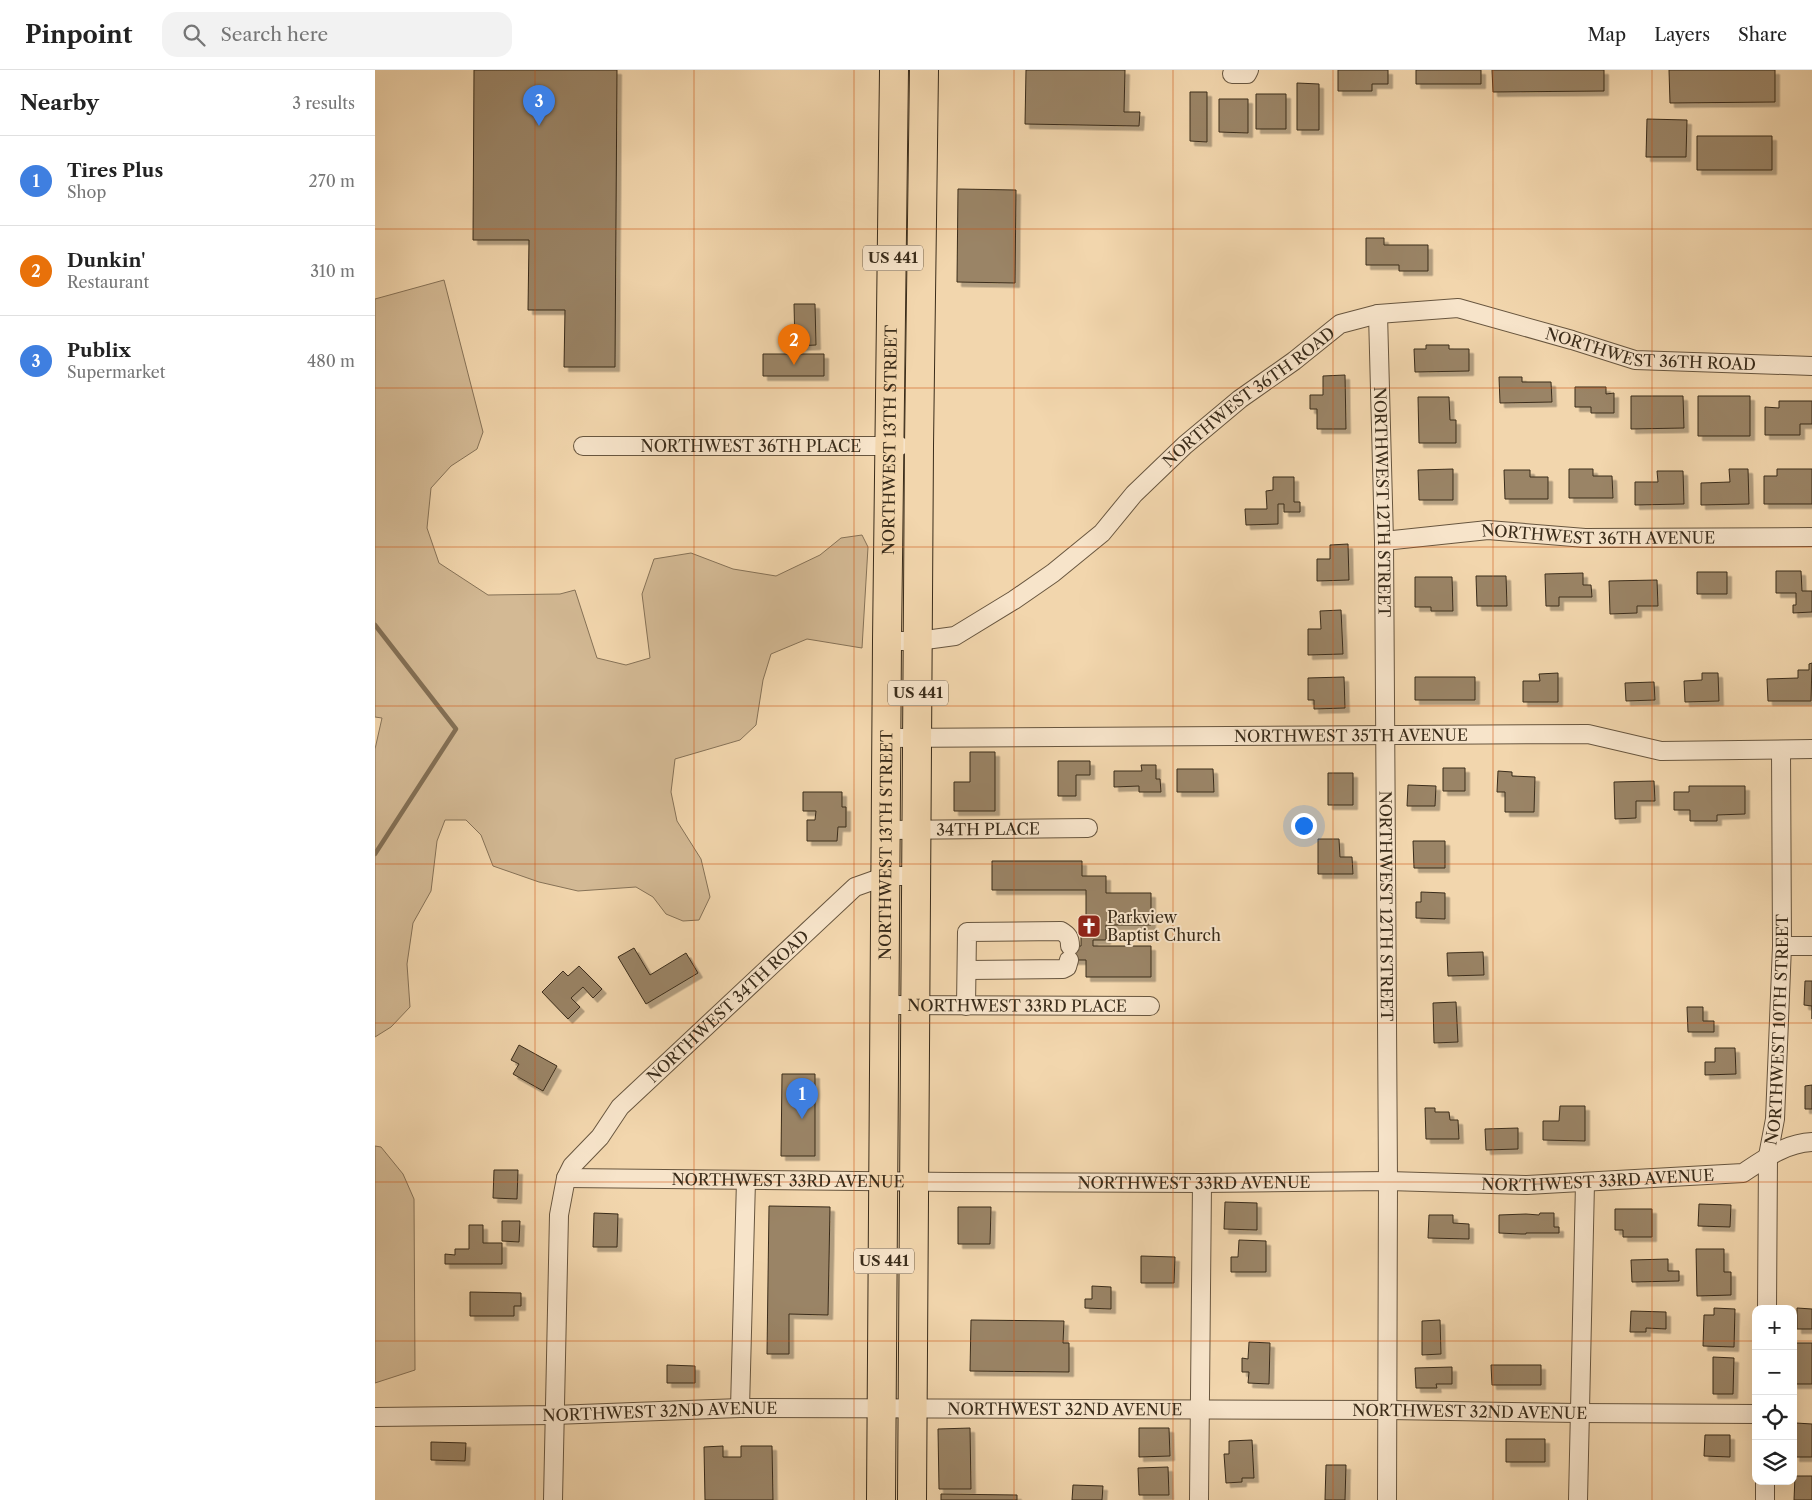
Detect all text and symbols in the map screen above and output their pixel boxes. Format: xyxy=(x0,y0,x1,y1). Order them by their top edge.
search box xyxy=(162,12,512,57)
text: Pinpoint xyxy=(25,20,132,49)
icon: search xyxy=(180,21,208,49)
text: Search here xyxy=(220,23,328,46)
text: Map xyxy=(1588,24,1626,46)
text: Layers xyxy=(1654,24,1710,46)
text: Share xyxy=(1738,24,1787,46)
pin: 3 xyxy=(523,85,555,126)
text: Nearby xyxy=(20,90,99,115)
text: 3 results xyxy=(292,93,355,113)
text: Tires Plus xyxy=(67,159,163,182)
text: 1 xyxy=(32,171,40,191)
text: 270 m xyxy=(309,171,355,191)
text: Shop xyxy=(67,182,106,202)
road number: US 441 xyxy=(863,246,923,270)
text: Dunkin' xyxy=(67,249,145,272)
text: 2 xyxy=(31,261,41,281)
text: 310 m xyxy=(310,261,355,281)
text: Restaurant xyxy=(67,272,149,292)
street label: NORTHWEST 36TH ROAD xyxy=(1158,322,1339,471)
street label: NORTHWEST 36TH ROAD xyxy=(1543,323,1756,374)
pin: 2 xyxy=(778,324,810,365)
street label: NORTHWEST 13TH STREET xyxy=(878,325,901,555)
text: Publix xyxy=(67,339,131,362)
text: 3 xyxy=(31,351,41,371)
text: 480 m xyxy=(307,351,355,371)
text: Supermarket xyxy=(67,362,165,382)
street label: NORTHWEST 12TH STREET xyxy=(1370,386,1394,617)
street label: NORTHWEST 36TH PLACE xyxy=(641,436,861,456)
street label: NORTHWEST 36TH AVENUE xyxy=(1480,519,1715,548)
road number: US 441 xyxy=(888,680,948,706)
street label: NORTHWEST 35TH AVENUE xyxy=(1234,725,1468,746)
street label: NORTHWEST 13TH STREET xyxy=(875,730,896,960)
street label: NORTHWEST 12TH STREET xyxy=(1376,791,1397,1021)
your location xyxy=(1291,813,1317,839)
street label: 34TH PLACE xyxy=(936,818,1040,840)
place label: Parkview Baptist Church xyxy=(1107,907,1221,945)
church icon: Parkview Baptist Church xyxy=(1076,913,1102,939)
street label: NORTHWEST 10TH STREET xyxy=(1760,914,1792,1147)
street label: NORTHWEST 34TH ROAD xyxy=(643,926,813,1087)
street label: NORTHWEST 33RD PLACE xyxy=(907,995,1127,1016)
pin: 1 xyxy=(786,1078,818,1119)
street label: NORTHWEST 33RD AVENUE xyxy=(1481,1165,1715,1195)
street label: NORTHWEST 33RD AVENUE xyxy=(671,1169,905,1191)
street label: NORTHWEST 33RD AVENUE xyxy=(1077,1172,1311,1193)
road number: US 441 xyxy=(854,1248,914,1274)
map controls xyxy=(1752,1305,1797,1485)
button: + xyxy=(1752,1305,1797,1350)
button: − xyxy=(1752,1350,1797,1395)
button: locate xyxy=(1752,1395,1797,1440)
street label: NORTHWEST 32ND AVENUE xyxy=(542,1398,777,1425)
street label: NORTHWEST 32ND AVENUE xyxy=(947,1399,1182,1419)
street label: NORTHWEST 32ND AVENUE xyxy=(1352,1400,1587,1423)
button: layers xyxy=(1752,1440,1797,1485)

